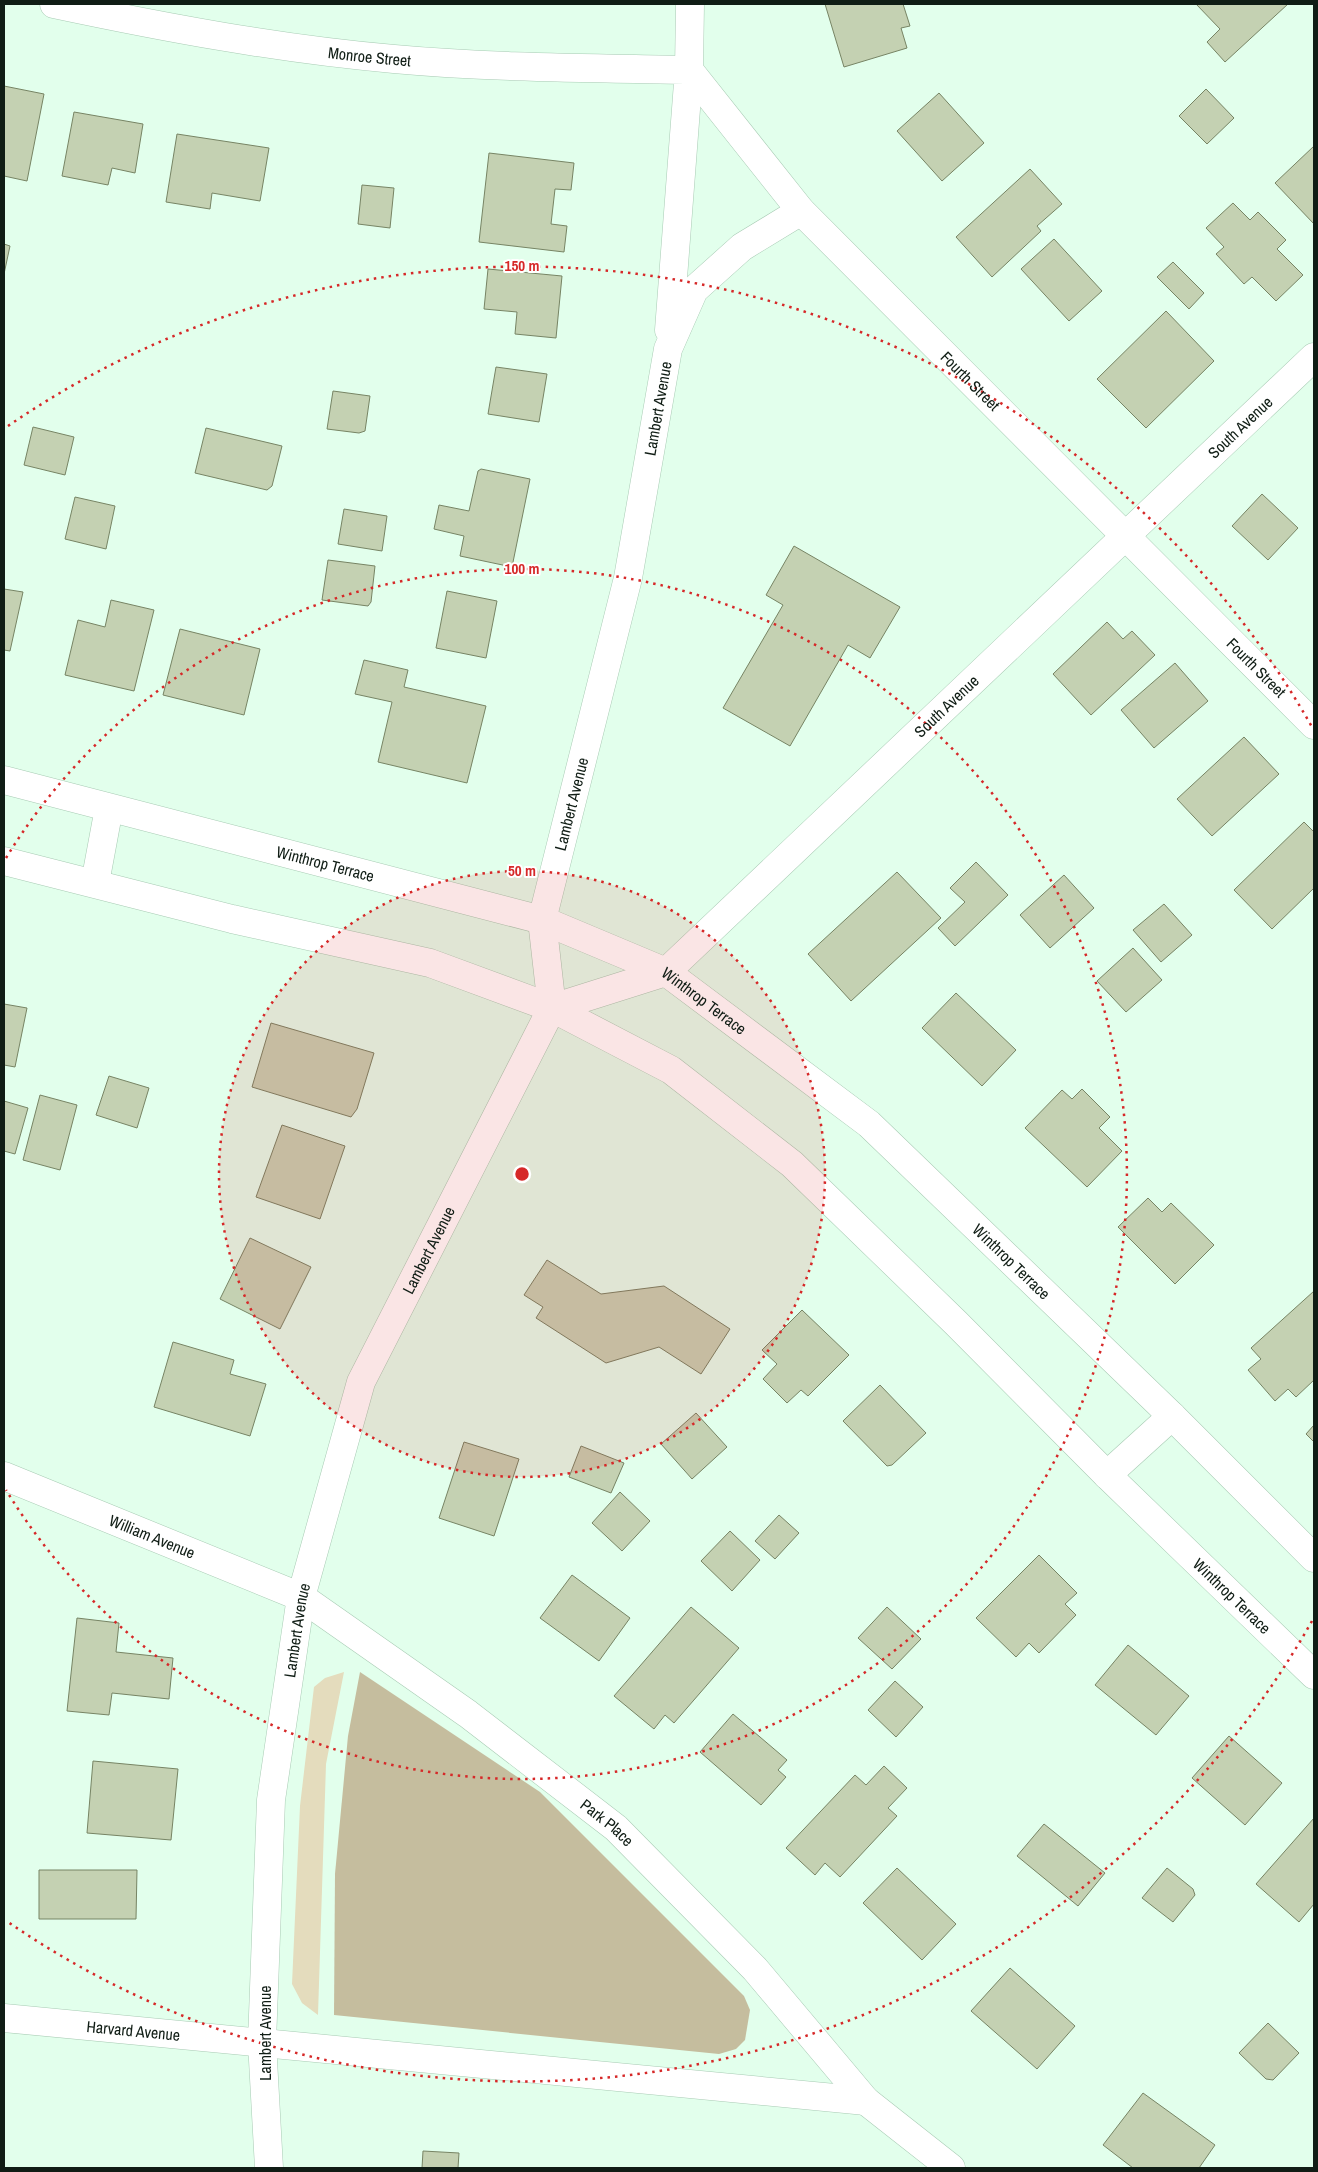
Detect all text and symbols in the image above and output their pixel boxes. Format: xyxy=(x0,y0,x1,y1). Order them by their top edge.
street label: Monroe Street xyxy=(327,41,412,71)
text: 150 m xyxy=(505,255,539,276)
street label: Fourth Street xyxy=(936,346,1005,416)
street label: Lambert Avenue xyxy=(639,360,677,457)
street label: South Avenue xyxy=(1203,391,1277,463)
text: 100 m xyxy=(505,558,539,579)
street label: Fourth Street xyxy=(1222,633,1291,702)
street label: South Avenue xyxy=(909,670,983,742)
street label: Lambert Avenue xyxy=(549,755,593,853)
street label: Winthrop Terrace xyxy=(274,840,377,887)
text: 50 m xyxy=(508,860,536,881)
street label: Winthrop Terrace xyxy=(657,962,751,1039)
centre of rings xyxy=(513,1165,531,1183)
street label: Lambert Avenue xyxy=(397,1203,460,1297)
street label: Winthrop Terrace xyxy=(968,1219,1055,1304)
street label: William Avenue xyxy=(106,1509,198,1564)
street label: Winthrop Terrace xyxy=(1188,1553,1276,1639)
street label: Lambert Avenue xyxy=(278,1580,315,1679)
street label: Park Place xyxy=(576,1794,639,1851)
street label: Lambert Avenue xyxy=(254,1985,276,2081)
street label: Harvard Avenue xyxy=(86,2015,181,2046)

